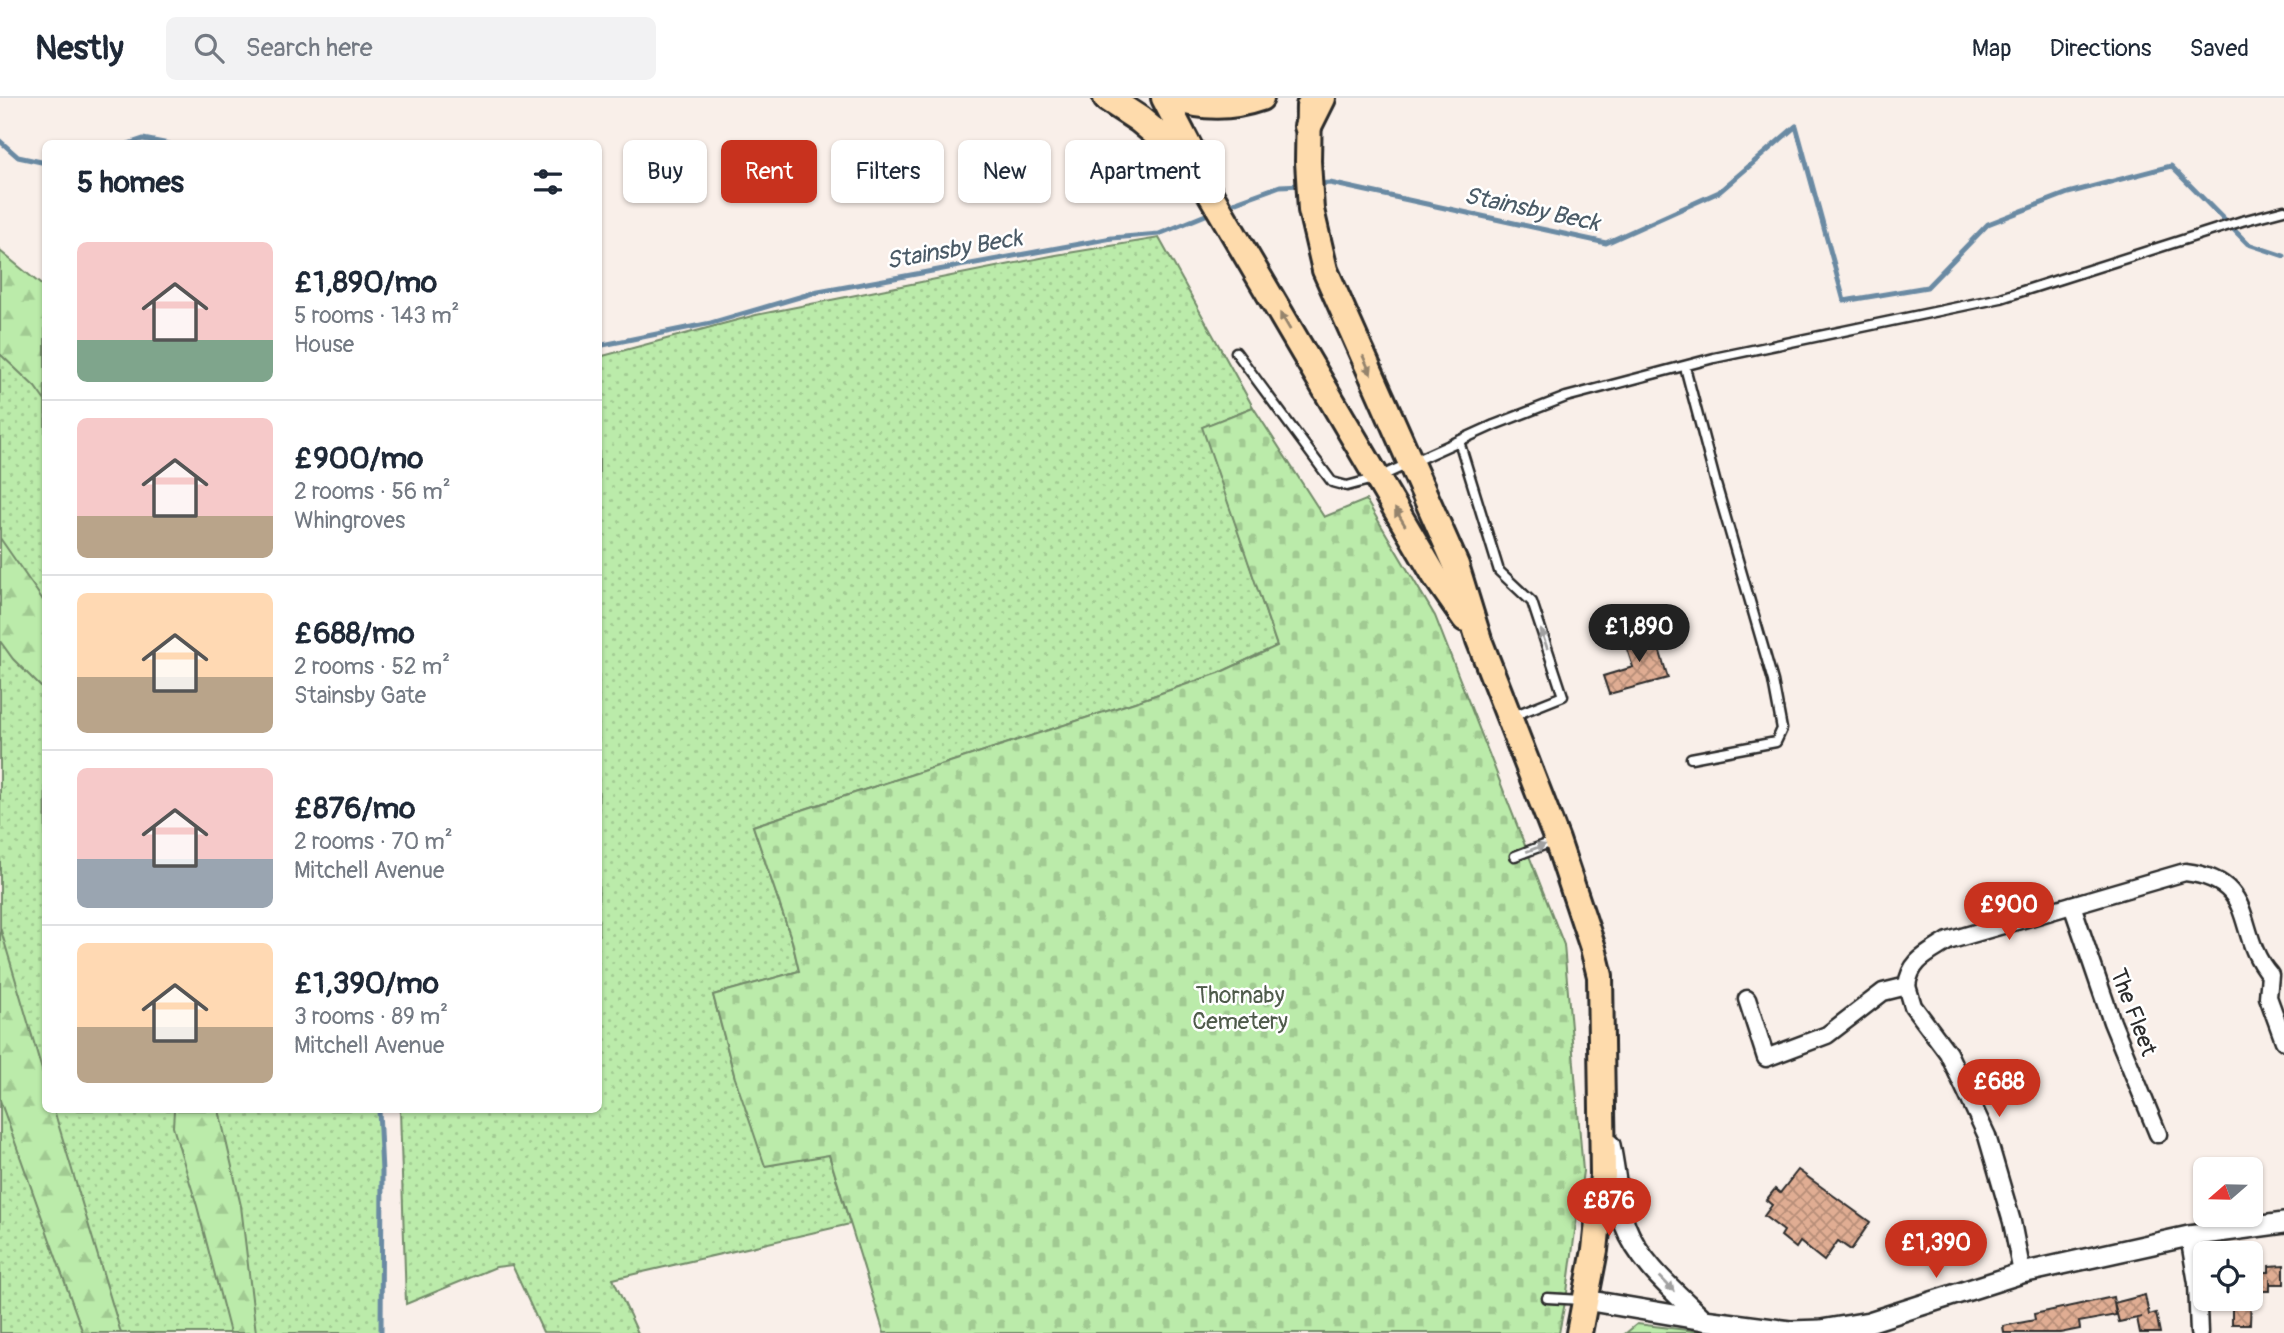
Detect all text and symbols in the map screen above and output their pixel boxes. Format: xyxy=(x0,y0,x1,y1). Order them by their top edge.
search box xyxy=(166,17,656,80)
text: Nestly xyxy=(35,28,124,69)
icon: search xyxy=(190,29,228,67)
text: Search here xyxy=(246,32,373,64)
text: Map xyxy=(1972,34,2012,63)
text: Directions xyxy=(2050,34,2151,63)
text: Saved xyxy=(2189,34,2249,63)
chip: Buy xyxy=(623,140,707,203)
chip: Rent xyxy=(721,140,817,203)
chip: Filters xyxy=(831,140,944,203)
chip: New xyxy=(958,140,1051,203)
chip: Apartment xyxy=(1065,140,1225,203)
icon: filters xyxy=(529,163,567,201)
text: 5 homes xyxy=(77,164,184,201)
water label: Stainsby Beck xyxy=(1462,181,1604,238)
water label: Stainsby Beck xyxy=(884,223,1026,276)
text: £1,890/mo xyxy=(294,264,437,301)
icon: home xyxy=(133,270,217,354)
text: 5 rooms · 143 m² xyxy=(294,301,459,330)
one-way arrow xyxy=(1279,311,1291,331)
text: House xyxy=(294,330,354,359)
one-way arrow xyxy=(1361,355,1373,375)
text: £900/mo xyxy=(294,440,423,477)
icon: home xyxy=(133,446,217,530)
text: 2 rooms · 56 m² xyxy=(294,477,451,506)
text: Whingroves xyxy=(294,506,405,535)
one-way arrow xyxy=(1394,508,1406,527)
pin: £1,890 xyxy=(1582,604,1696,664)
text: £1,890 xyxy=(1605,612,1673,641)
text: £688/mo xyxy=(294,615,415,652)
icon: home xyxy=(133,621,217,705)
one-way arrow xyxy=(1538,628,1549,649)
text: 2 rooms · 52 m² xyxy=(294,652,450,681)
text: Stainsby Gate xyxy=(294,681,426,710)
text: £876/mo xyxy=(294,790,415,827)
icon: home xyxy=(133,796,217,880)
text: 2 rooms · 70 m² xyxy=(294,827,453,856)
one-way arrow xyxy=(1526,842,1547,853)
text: Mitchell Avenue xyxy=(294,856,444,885)
pin: £900 xyxy=(1968,882,2050,942)
text: £900 xyxy=(1980,890,2038,919)
street label: The Fleet xyxy=(2104,964,2164,1061)
text: £1,390/mo xyxy=(294,965,439,1002)
icon: home xyxy=(133,971,217,1055)
park label: Thornaby Cemetery xyxy=(1192,981,1288,1036)
text: 3 rooms · 89 m² xyxy=(294,1002,448,1031)
text: Mitchell Avenue xyxy=(294,1031,444,1060)
pin: £688 xyxy=(1958,1060,2040,1119)
text: £688 xyxy=(1973,1067,2025,1096)
north arrow xyxy=(2193,1157,2263,1227)
map controls xyxy=(2193,1157,2263,1311)
pin: £876 xyxy=(1568,1178,1650,1238)
text: £876 xyxy=(1583,1186,1635,1215)
pin: £1,390 xyxy=(1879,1220,1993,1280)
text: £1,390 xyxy=(1901,1228,1971,1257)
button: locate xyxy=(2193,1241,2263,1311)
one-way arrow xyxy=(1658,1275,1674,1292)

